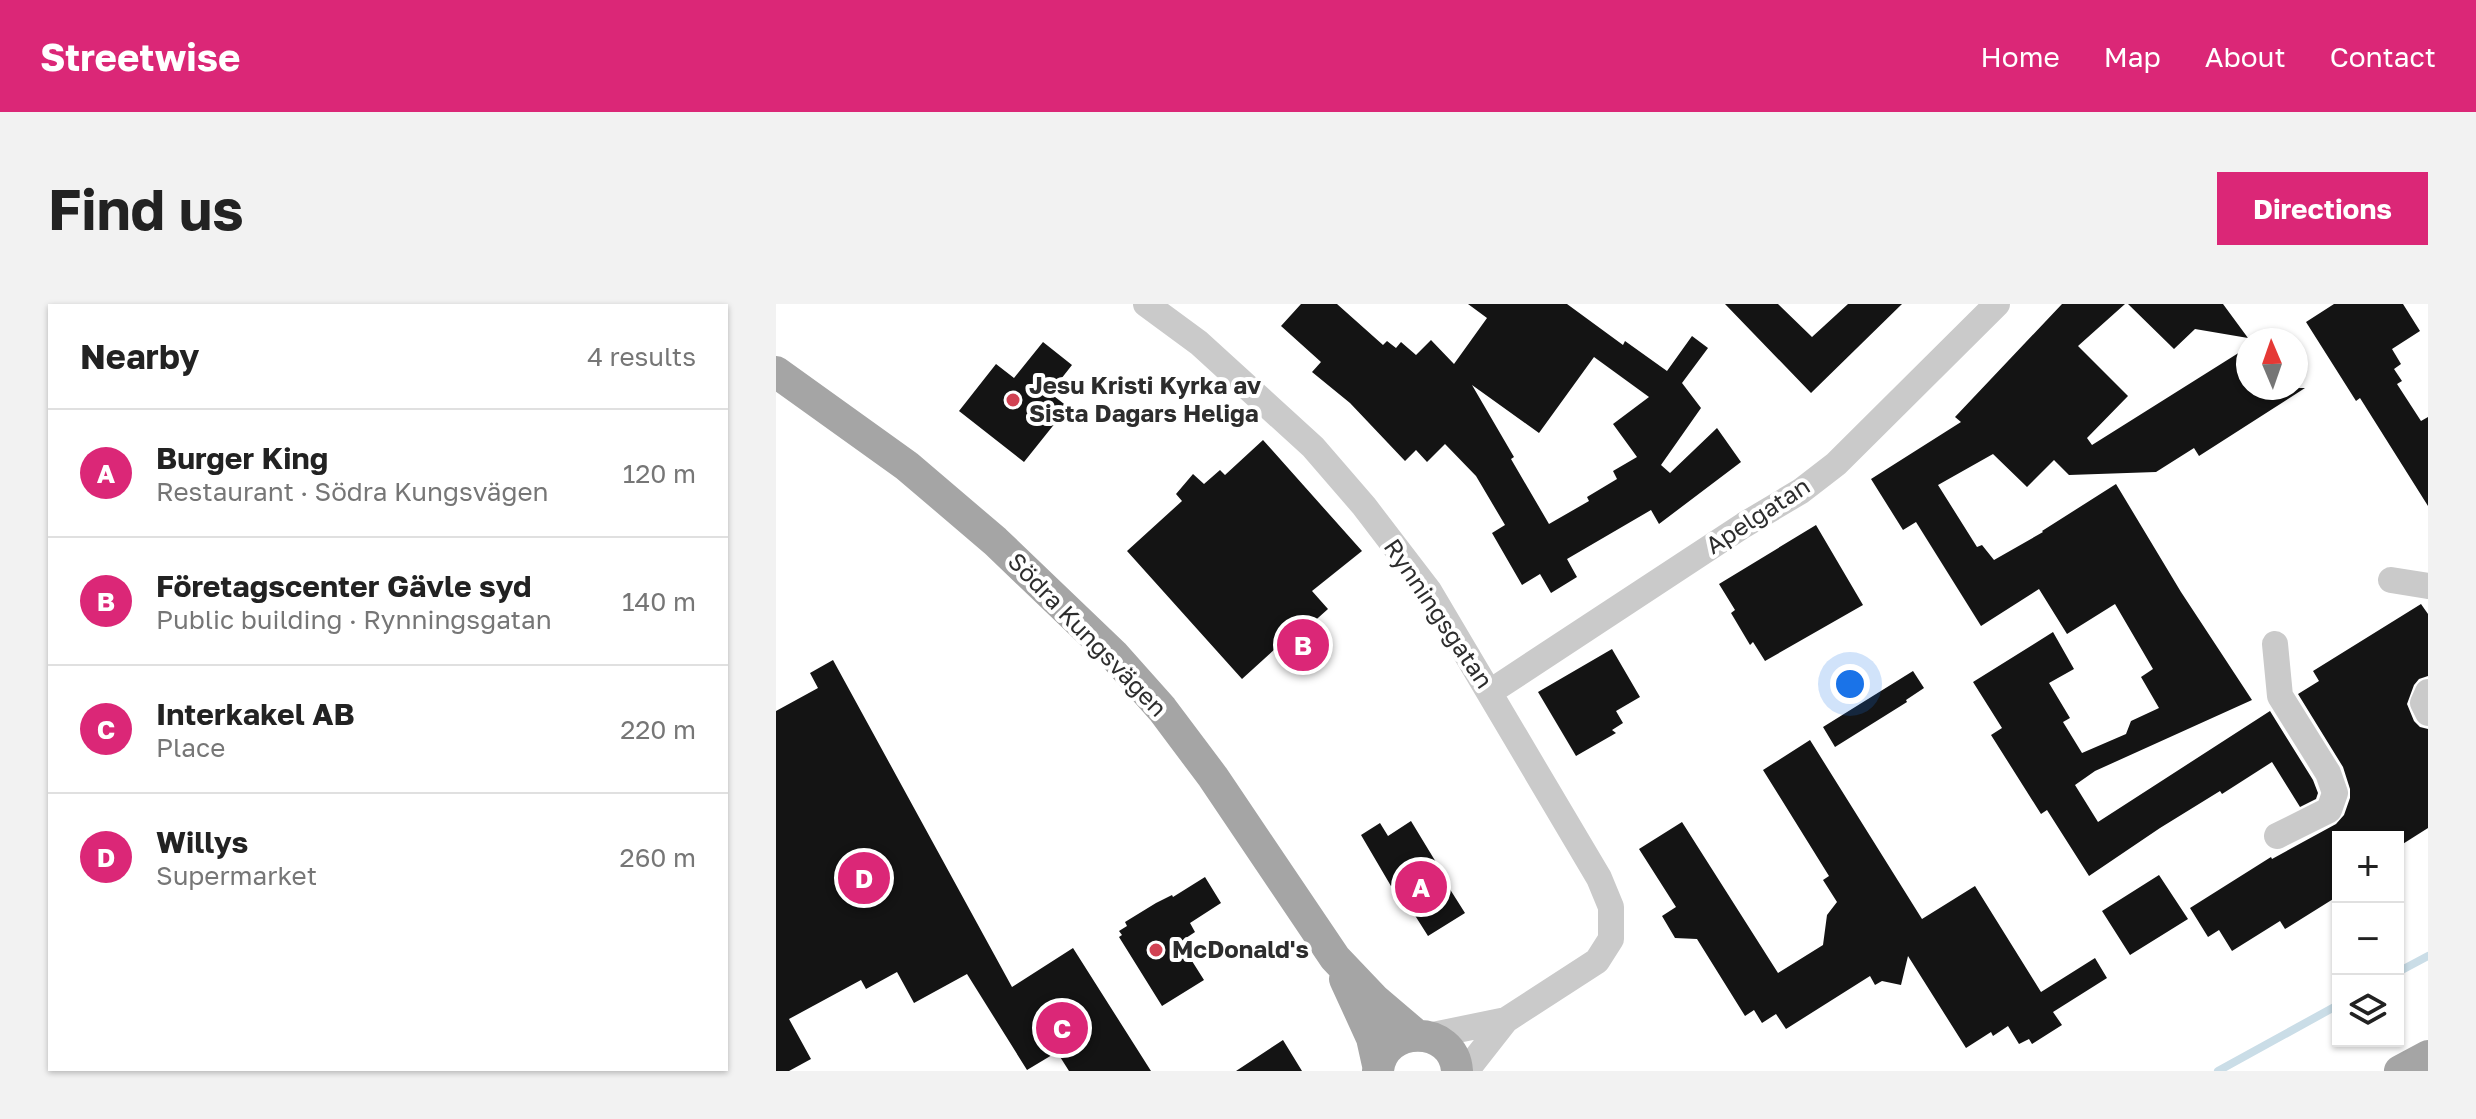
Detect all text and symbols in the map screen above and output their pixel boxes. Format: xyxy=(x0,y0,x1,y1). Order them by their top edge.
text: Streetwise xyxy=(40,34,240,79)
text: Home xyxy=(1981,40,2060,73)
text: Map xyxy=(2104,40,2161,73)
text: About xyxy=(2205,40,2286,73)
text: Contact xyxy=(2330,40,2436,73)
button: Directions xyxy=(2217,172,2428,245)
text: Find us xyxy=(48,175,244,242)
north arrow xyxy=(2236,328,2308,400)
text: Nearby xyxy=(80,336,200,376)
text: 4 results xyxy=(587,341,696,372)
place label: Jesu Kristi Kyrka av Sista Dagars Heliga xyxy=(1029,370,1262,427)
marker: Jesu Kristi Kyrka av Sista Dagars Heliga xyxy=(1004,391,1022,409)
text: Burger King xyxy=(156,440,328,476)
text: A xyxy=(97,458,115,489)
text: 120 m xyxy=(623,458,696,489)
street label: Apelgatan xyxy=(1700,470,1815,559)
text: Restaurant · Södra Kungsvägen xyxy=(156,476,549,507)
street label: Rynningsgatan xyxy=(1379,533,1500,693)
street label: Södra Kungsvägen xyxy=(1003,546,1174,722)
text: Företagscenter Gävle syd xyxy=(156,568,531,604)
text: B xyxy=(97,586,115,617)
text: 140 m xyxy=(622,586,696,617)
text: Public building · Rynningsgatan xyxy=(156,604,552,635)
pin: B xyxy=(1277,615,1329,675)
your location xyxy=(1830,664,1870,704)
text: Interkakel AB xyxy=(156,696,355,732)
text: C xyxy=(97,714,115,745)
text: 220 m xyxy=(620,714,696,745)
text: Place xyxy=(156,732,225,763)
text: Willys xyxy=(156,824,248,860)
map controls xyxy=(2332,831,2404,1047)
button: + xyxy=(2332,831,2404,903)
text: D xyxy=(97,842,115,873)
text: 260 m xyxy=(620,842,696,873)
pin: D xyxy=(838,848,890,908)
pin: A xyxy=(1395,857,1447,917)
text: Supermarket xyxy=(156,860,317,891)
button: − xyxy=(2332,903,2404,975)
place label: McDonald's xyxy=(1172,934,1309,963)
marker: McDonald's xyxy=(1147,941,1165,959)
button: layers xyxy=(2332,975,2404,1047)
pin: C xyxy=(1036,998,1088,1058)

